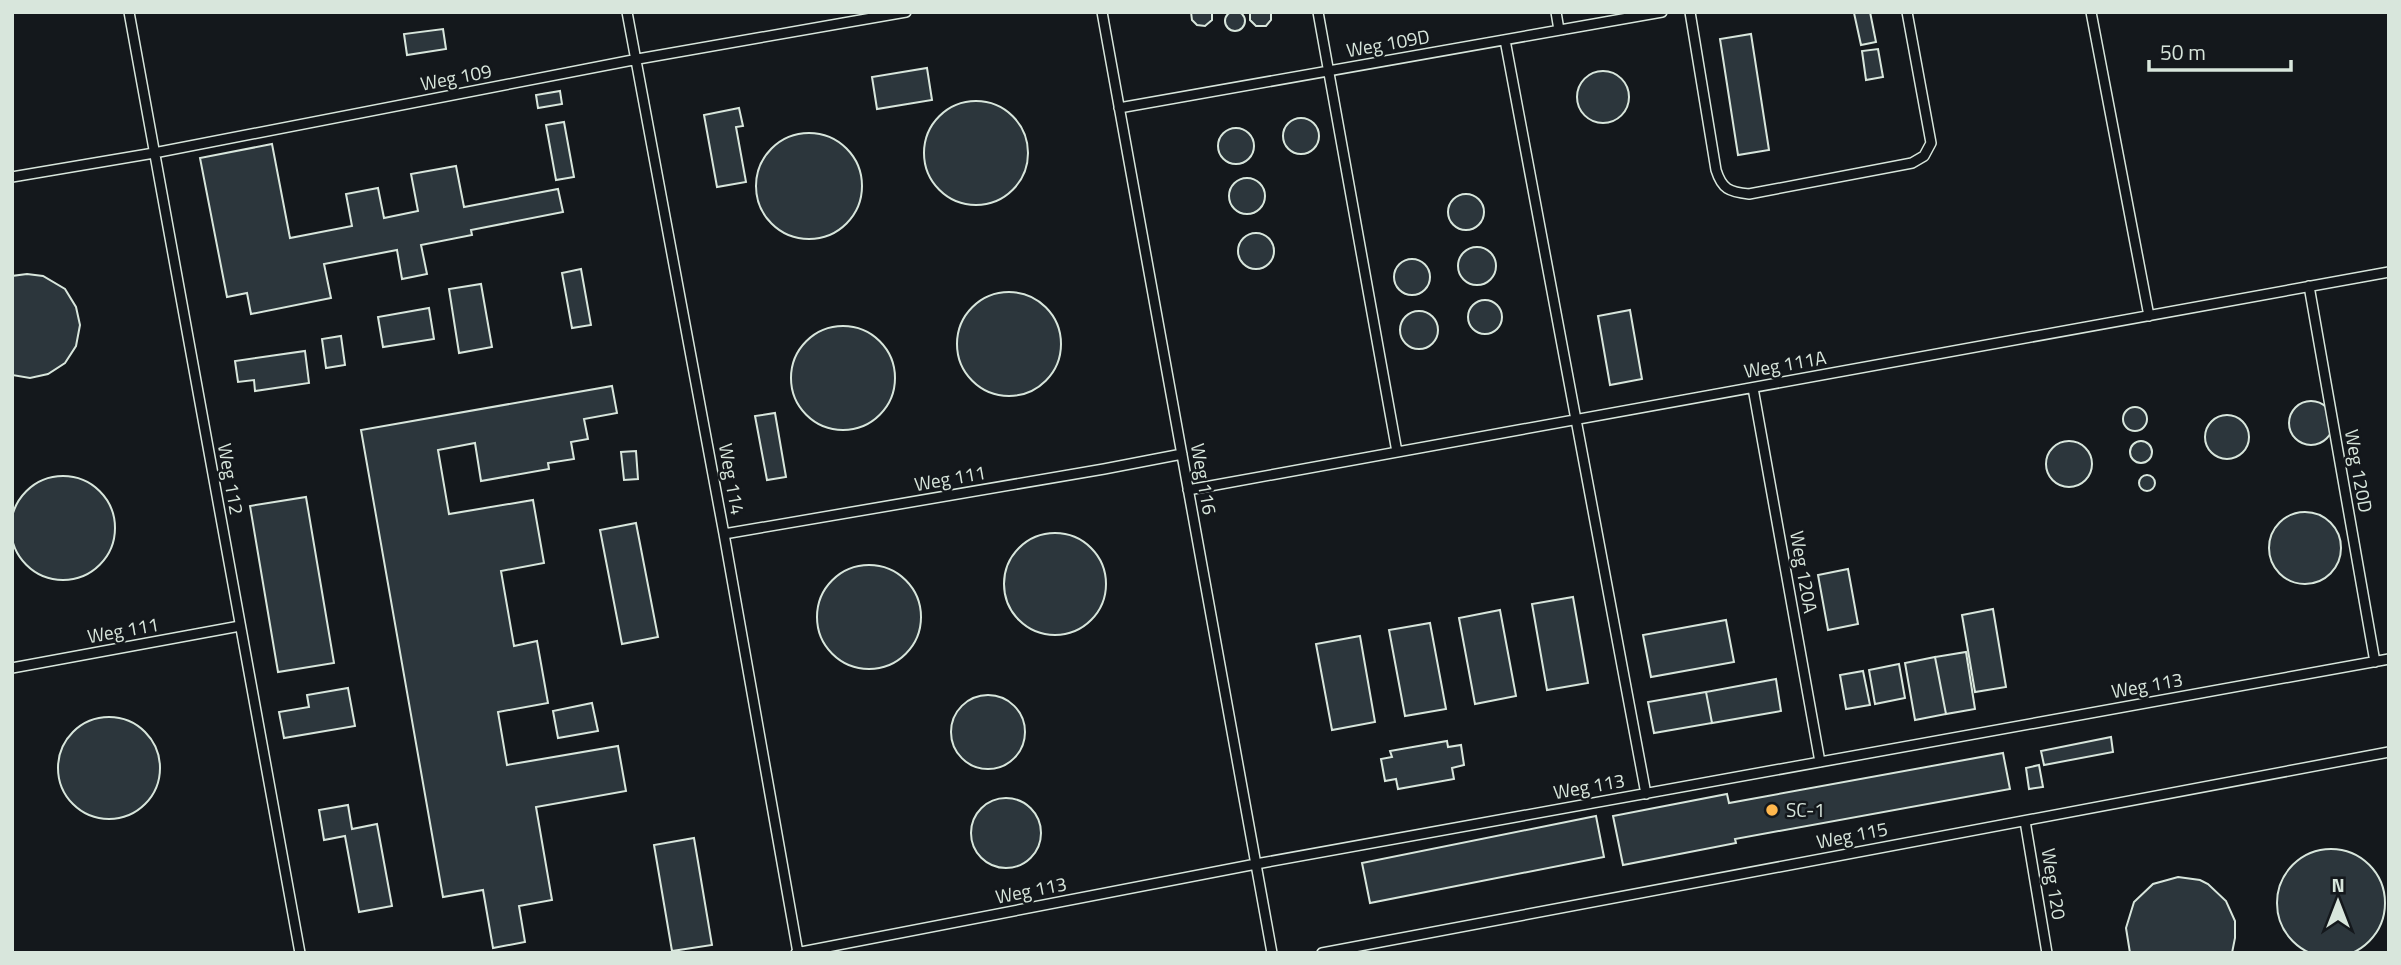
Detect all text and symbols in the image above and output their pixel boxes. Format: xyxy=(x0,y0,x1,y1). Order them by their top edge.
street label: Weg 109D xyxy=(1344,21,1432,64)
scale bar xyxy=(2149,28,2291,72)
text: 50 m xyxy=(2160,36,2206,68)
street label: Weg 109 xyxy=(418,55,494,98)
street label: Weg 111A xyxy=(1741,342,1828,385)
street label: Weg 120D xyxy=(2338,427,2381,515)
street label: Weg 112 xyxy=(211,441,252,517)
street label: Weg 114 xyxy=(712,441,753,517)
street label: Weg 116 xyxy=(1184,441,1225,517)
street label: Weg 111 xyxy=(912,457,988,498)
street label: Weg 120A xyxy=(1783,528,1826,615)
street label: Weg 111 xyxy=(85,609,161,650)
street label: Weg 113 xyxy=(2109,664,2185,705)
street label: Weg 113 xyxy=(1551,765,1627,806)
place label: SC-1 xyxy=(1786,795,1825,824)
marker: SC-1 xyxy=(1764,802,1780,818)
street label: Weg 115 xyxy=(1814,813,1890,856)
street label: Weg 120 xyxy=(2035,846,2074,922)
north arrow xyxy=(2303,867,2373,937)
street label: Weg 113 xyxy=(993,868,1069,911)
text: N xyxy=(2331,870,2345,899)

